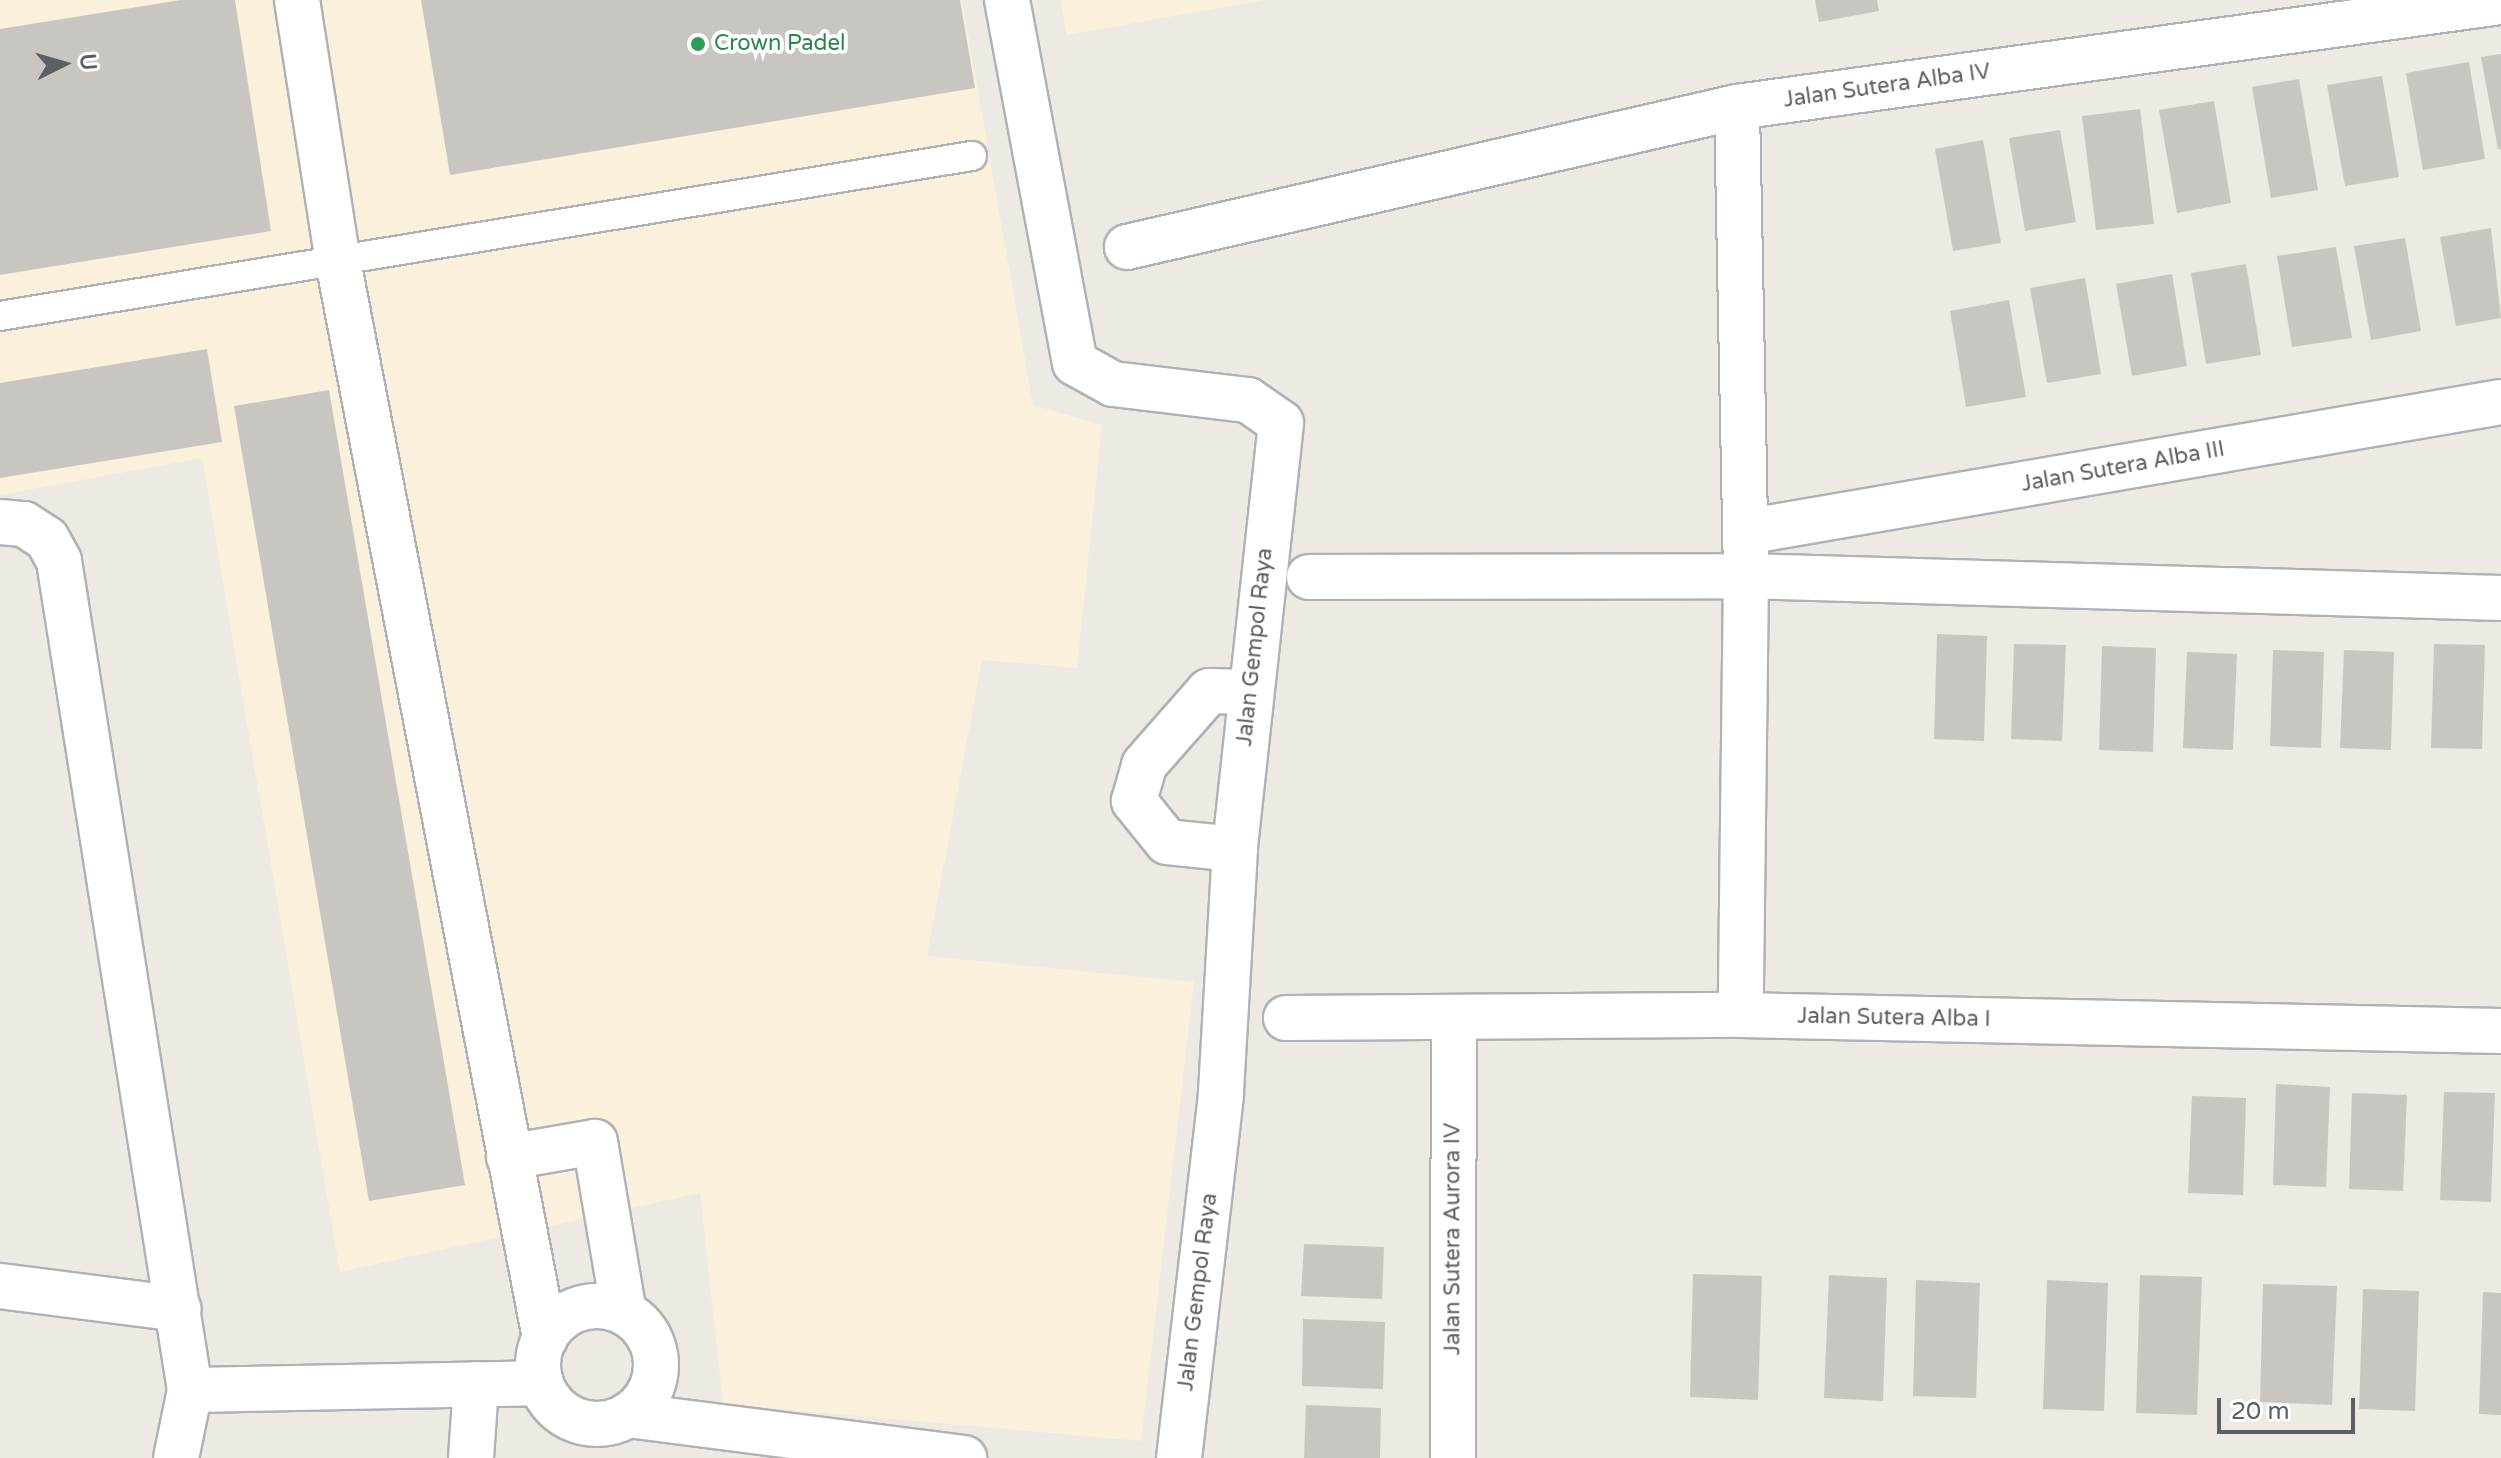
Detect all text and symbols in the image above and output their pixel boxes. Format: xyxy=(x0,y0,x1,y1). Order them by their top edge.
north arrow xyxy=(24,24,104,104)
place label: Crown Padel xyxy=(714,31,845,57)
marker: Crown Padel xyxy=(689,35,707,53)
text: U xyxy=(74,52,102,71)
street label: Jalan Sutera Alba IV xyxy=(1782,58,1992,114)
street label: Jalan Sutera Alba III xyxy=(2019,436,2227,498)
street label: Jalan Gempol Raya xyxy=(1231,547,1279,747)
street label: Jalan Sutera Alba I xyxy=(1797,1003,1991,1033)
street label: Jalan Sutera Aurora IV xyxy=(1440,1123,1466,1355)
street label: Jalan Gempol Raya xyxy=(1173,1192,1223,1392)
scale bar xyxy=(2221,1382,2359,1432)
text: 20 m xyxy=(2231,1397,2289,1426)

